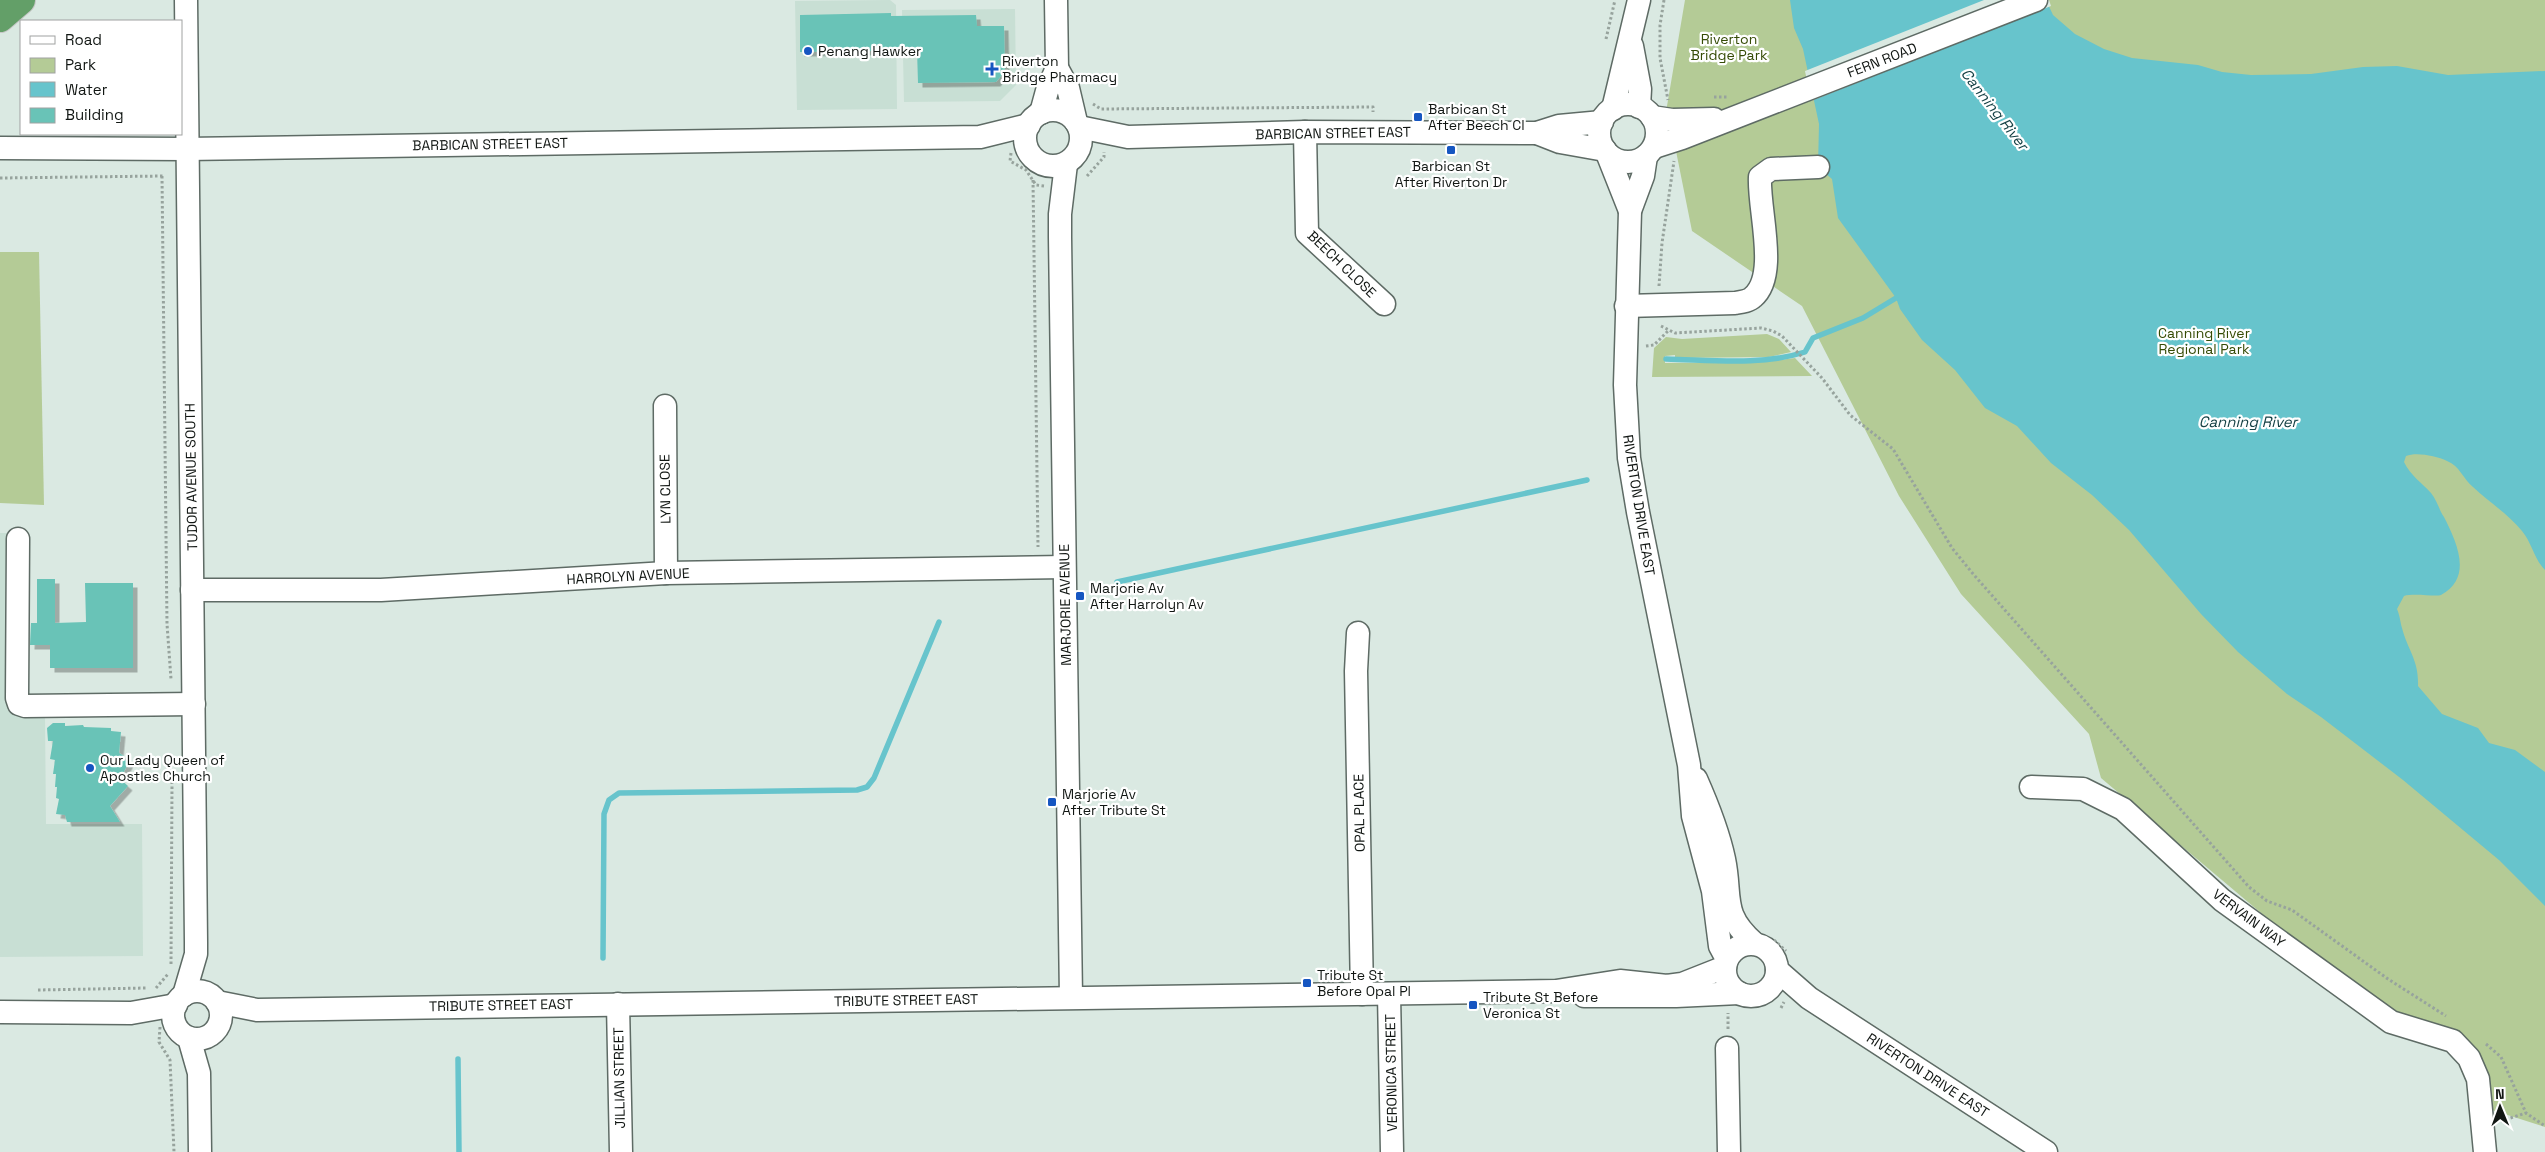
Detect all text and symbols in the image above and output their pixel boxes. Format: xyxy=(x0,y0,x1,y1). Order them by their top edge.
legend xyxy=(20,20,182,135)
text: Road xyxy=(65,30,102,49)
park label: Riverton Bridge Park xyxy=(1691,30,1768,64)
street label: FERN ROAD xyxy=(1845,38,1919,82)
place label: Penang Hawker xyxy=(818,42,921,60)
marker: Penang Hawker xyxy=(802,45,814,57)
place label: Riverton Bridge Pharmacy xyxy=(1002,52,1117,86)
text: Park xyxy=(65,55,96,74)
marker: Riverton Bridge Pharmacy xyxy=(986,63,998,75)
water label: Canning River xyxy=(1957,64,2034,155)
text: Water xyxy=(65,80,108,99)
place label: Barbican St After Beech Cl xyxy=(1428,100,1525,134)
text: Building xyxy=(65,105,124,124)
marker: Barbican St After Beech Cl xyxy=(1412,111,1424,123)
street label: BARBICAN STREET EAST xyxy=(1255,123,1411,143)
street label: BARBICAN STREET EAST xyxy=(412,134,568,154)
marker: Barbican St After Riverton Dr xyxy=(1445,144,1457,156)
place label: Barbican St After Riverton Dr xyxy=(1395,157,1507,191)
street label: BEECH CLOSE xyxy=(1304,227,1380,301)
park label: Canning River Regional Park xyxy=(2158,324,2250,358)
street label: TUDOR AVENUE SOUTH xyxy=(181,403,201,551)
water label: Canning River xyxy=(2199,412,2299,431)
street label: RIVERTON DRIVE EAST xyxy=(1619,433,1659,577)
street label: LYN CLOSE xyxy=(655,454,675,524)
street label: MARJORIE AVENUE xyxy=(1055,544,1075,666)
street label: HARROLYN AVENUE xyxy=(566,564,690,588)
place label: Marjorie Av After Harrolyn Av xyxy=(1090,579,1205,613)
marker: Marjorie Av After Harrolyn Av xyxy=(1074,590,1086,602)
place label: Our Lady Queen of Apostles Church xyxy=(100,751,225,785)
marker: Our Lady Queen of Apostles Church xyxy=(84,762,96,774)
street label: OPAL PLACE xyxy=(1349,774,1369,852)
place label: Marjorie Av After Tribute St xyxy=(1062,785,1166,819)
marker: Marjorie Av After Tribute St xyxy=(1046,796,1058,808)
street label: VERVAIN WAY xyxy=(2209,885,2289,951)
place label: Tribute St Before Opal Pl xyxy=(1317,966,1411,1000)
marker: Tribute St Before Opal Pl xyxy=(1301,977,1313,989)
place label: Tribute St Before Veronica St xyxy=(1483,988,1598,1022)
street label: TRIBUTE STREET EAST xyxy=(834,990,978,1010)
street label: TRIBUTE STREET EAST xyxy=(429,995,573,1015)
marker: Tribute St Before Veronica St xyxy=(1467,999,1479,1011)
street label: VERONICA STREET xyxy=(1381,1014,1401,1132)
street label: JILLIAN STREET xyxy=(609,1027,629,1129)
street label: RIVERTON DRIVE EAST xyxy=(1863,1029,1993,1121)
north arrow xyxy=(2475,1082,2525,1132)
text: N xyxy=(2495,1085,2505,1103)

